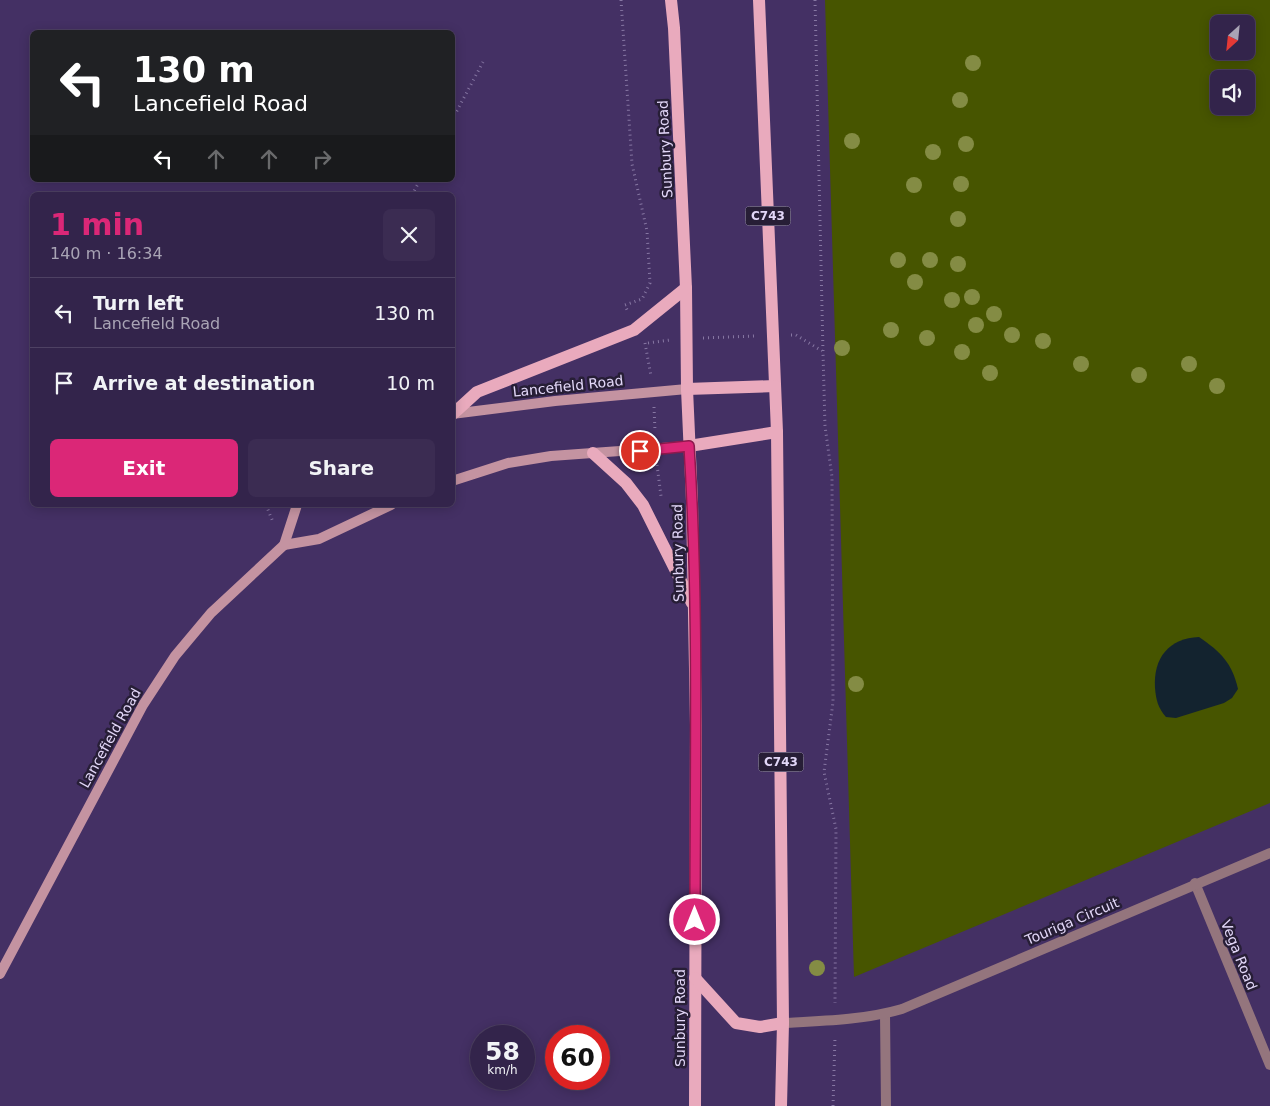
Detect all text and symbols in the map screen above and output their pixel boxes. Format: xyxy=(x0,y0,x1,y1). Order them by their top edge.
north arrow xyxy=(1210,15,1255,60)
map controls xyxy=(1210,15,1255,115)
icon: left xyxy=(50,50,115,115)
text: 130 m xyxy=(133,50,255,90)
button: sound xyxy=(1210,70,1255,115)
text: Lancefield Road xyxy=(133,91,308,116)
street label: Sunbury Road xyxy=(654,100,676,198)
icon: left xyxy=(149,145,177,173)
icon: ahead xyxy=(202,145,230,173)
icon: ahead xyxy=(255,145,283,173)
icon: right xyxy=(308,145,336,173)
text: 1 min xyxy=(50,207,144,242)
road number: C743 xyxy=(746,207,790,226)
button: close xyxy=(383,209,435,261)
text: 140 m · 16:34 xyxy=(50,244,163,263)
text: Turn left xyxy=(93,292,184,314)
icon: left xyxy=(50,299,78,327)
text: 130 m xyxy=(374,302,435,324)
text: Lancefield Road xyxy=(93,314,220,333)
icon: arrive xyxy=(50,369,78,397)
text: Arrive at destination xyxy=(93,372,315,394)
text: 10 m xyxy=(386,372,435,394)
street label: Lancefield Road xyxy=(512,372,624,400)
pin xyxy=(619,430,661,472)
icon: arrive xyxy=(626,437,654,465)
button: Exit xyxy=(50,439,238,497)
button: Share xyxy=(248,439,435,497)
street label: Sunbury Road xyxy=(669,504,687,602)
street label: Lancefield Road xyxy=(76,685,144,791)
road number: C743 xyxy=(758,752,804,772)
position arrow xyxy=(668,893,720,945)
street label: Touriga Circuit xyxy=(1022,894,1122,948)
street label: Vega Road xyxy=(1218,918,1260,992)
street label: Sunbury Road xyxy=(672,969,688,1067)
speed limit sign: 60 xyxy=(545,1025,610,1090)
text: 58 xyxy=(485,1037,520,1066)
text: km/h xyxy=(487,1063,518,1077)

